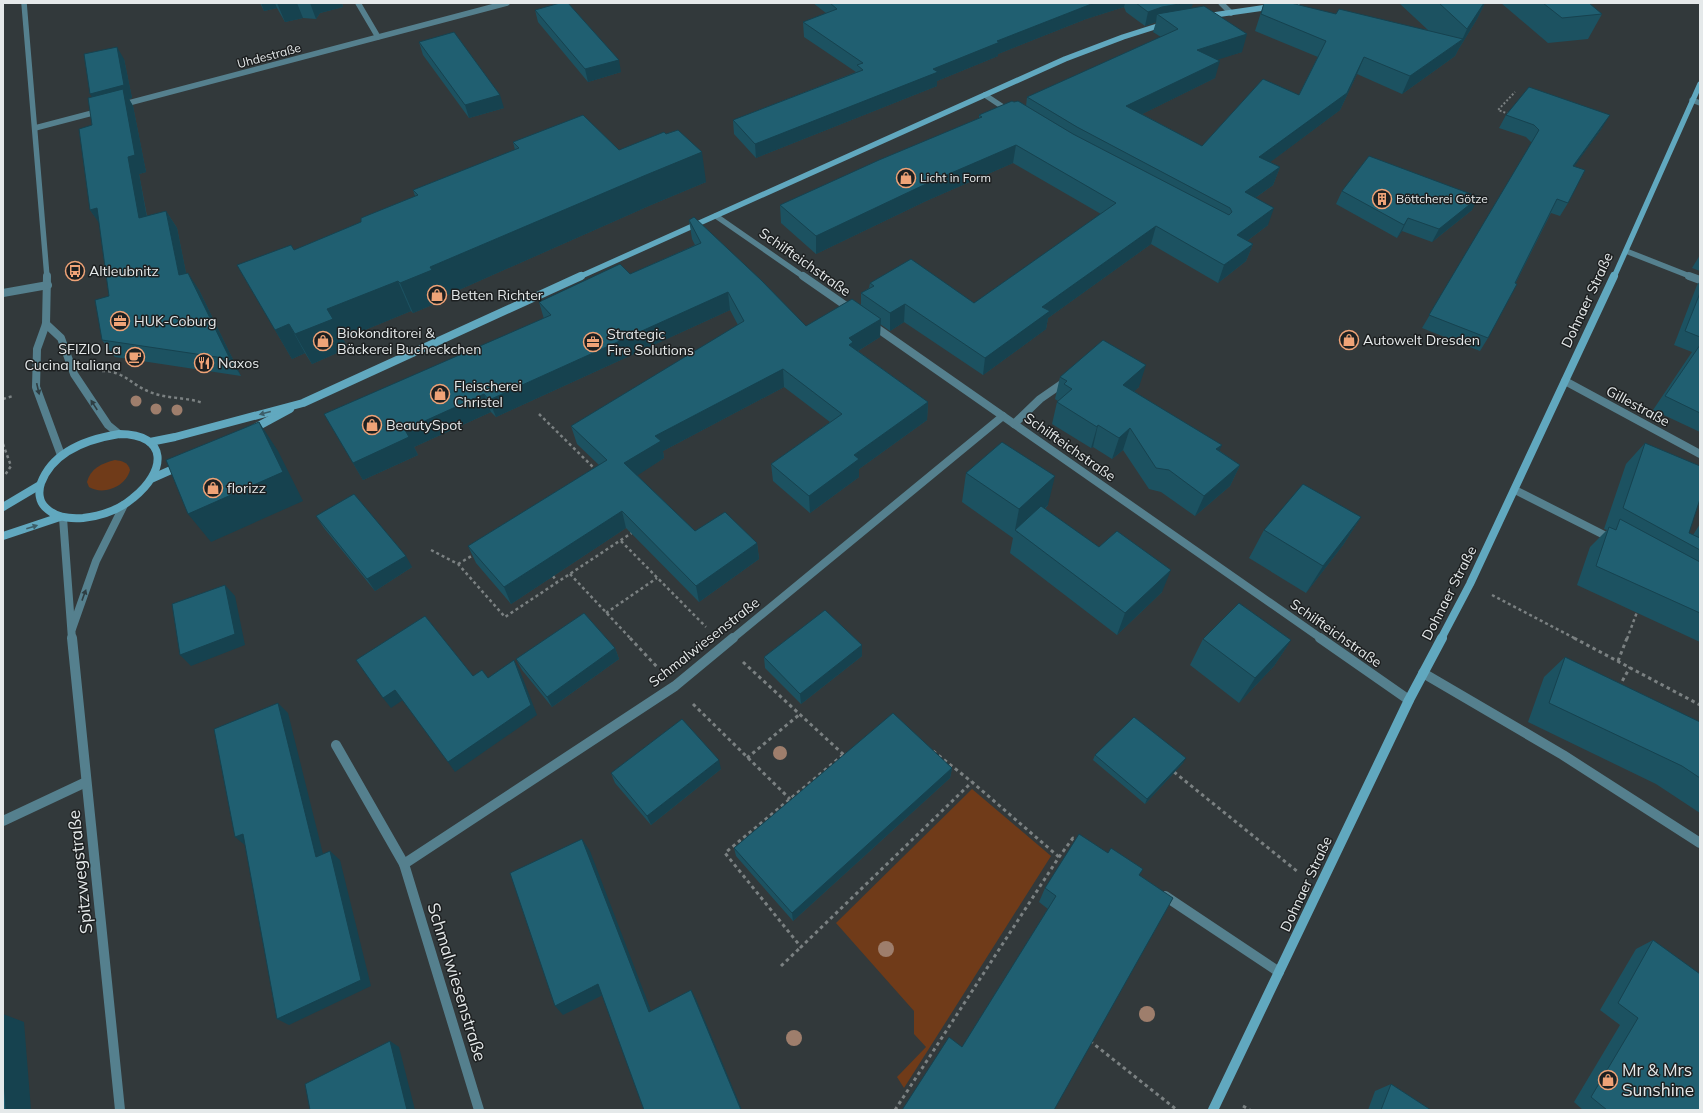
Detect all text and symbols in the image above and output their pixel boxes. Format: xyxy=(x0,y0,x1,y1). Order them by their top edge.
street label: Uhdestraße xyxy=(235,40,302,71)
shop icon: Licht in Form xyxy=(895,167,917,189)
place label: Licht in Form xyxy=(920,170,991,185)
building icon: Böttcherei Götze xyxy=(1371,188,1393,210)
place label: Böttcherei Götze xyxy=(1396,191,1488,206)
street label: Schilfteichstraße xyxy=(756,224,854,300)
street label: Dohnaer Straße xyxy=(1557,249,1617,351)
bus stop icon: Altleubnitz xyxy=(64,260,86,282)
place label: Altleubnitz xyxy=(89,262,159,280)
shop icon: Betten Richter xyxy=(426,284,448,306)
place label: Betten Richter xyxy=(451,286,544,304)
office icon: HUK-Coburg xyxy=(109,310,131,332)
place label: HUK-Coburg xyxy=(134,312,216,330)
place label: Biokonditorei & Bäckerei Bucheckchen xyxy=(337,324,481,358)
place label: Strategic Fire Solutions xyxy=(607,325,694,359)
shop icon: Autowelt Dresden xyxy=(1338,329,1360,351)
shop icon: Biokonditorei & Bäckerei Bucheckchen xyxy=(312,330,334,352)
office icon: Strategic Fire Solutions xyxy=(582,331,604,353)
place label: Autowelt Dresden xyxy=(1363,331,1480,349)
place label: SFIZIO La Cucina Italiana xyxy=(24,340,121,374)
cafe icon: SFIZIO La Cucina Italiana xyxy=(124,346,146,368)
restaurant icon: Naxos xyxy=(193,352,215,374)
place label: Naxos xyxy=(218,354,259,372)
place label: Fleischerei Christel xyxy=(454,377,522,411)
street label: Gillestraße xyxy=(1603,382,1673,430)
one-way arrow xyxy=(36,383,42,395)
shop icon: Fleischerei Christel xyxy=(429,383,451,405)
one-way arrow xyxy=(90,400,98,410)
street label: Schilfteichstraße xyxy=(1021,409,1119,485)
one-way arrow xyxy=(259,410,271,416)
shop icon: BeautySpot xyxy=(361,414,383,436)
place label: BeautySpot xyxy=(386,416,462,434)
shop icon: florizz xyxy=(202,477,224,499)
place label: florizz xyxy=(227,479,266,497)
one-way arrow xyxy=(26,524,38,530)
street label: Dohnaer Straße xyxy=(1418,543,1480,643)
one-way arrow xyxy=(82,588,88,600)
street label: Schmalwiesenstraße xyxy=(645,593,763,691)
street label: Schilfteichstraße xyxy=(1287,595,1385,671)
street label: Spitzwegstraße xyxy=(63,809,96,935)
street label: Dohnaer Straße xyxy=(1276,833,1336,935)
street label: Schmalwiesenstraße xyxy=(423,900,492,1064)
place label: Mr & Mrs Sunshine xyxy=(1622,1059,1694,1100)
shop icon: Mr & Mrs Sunshine xyxy=(1597,1069,1619,1091)

